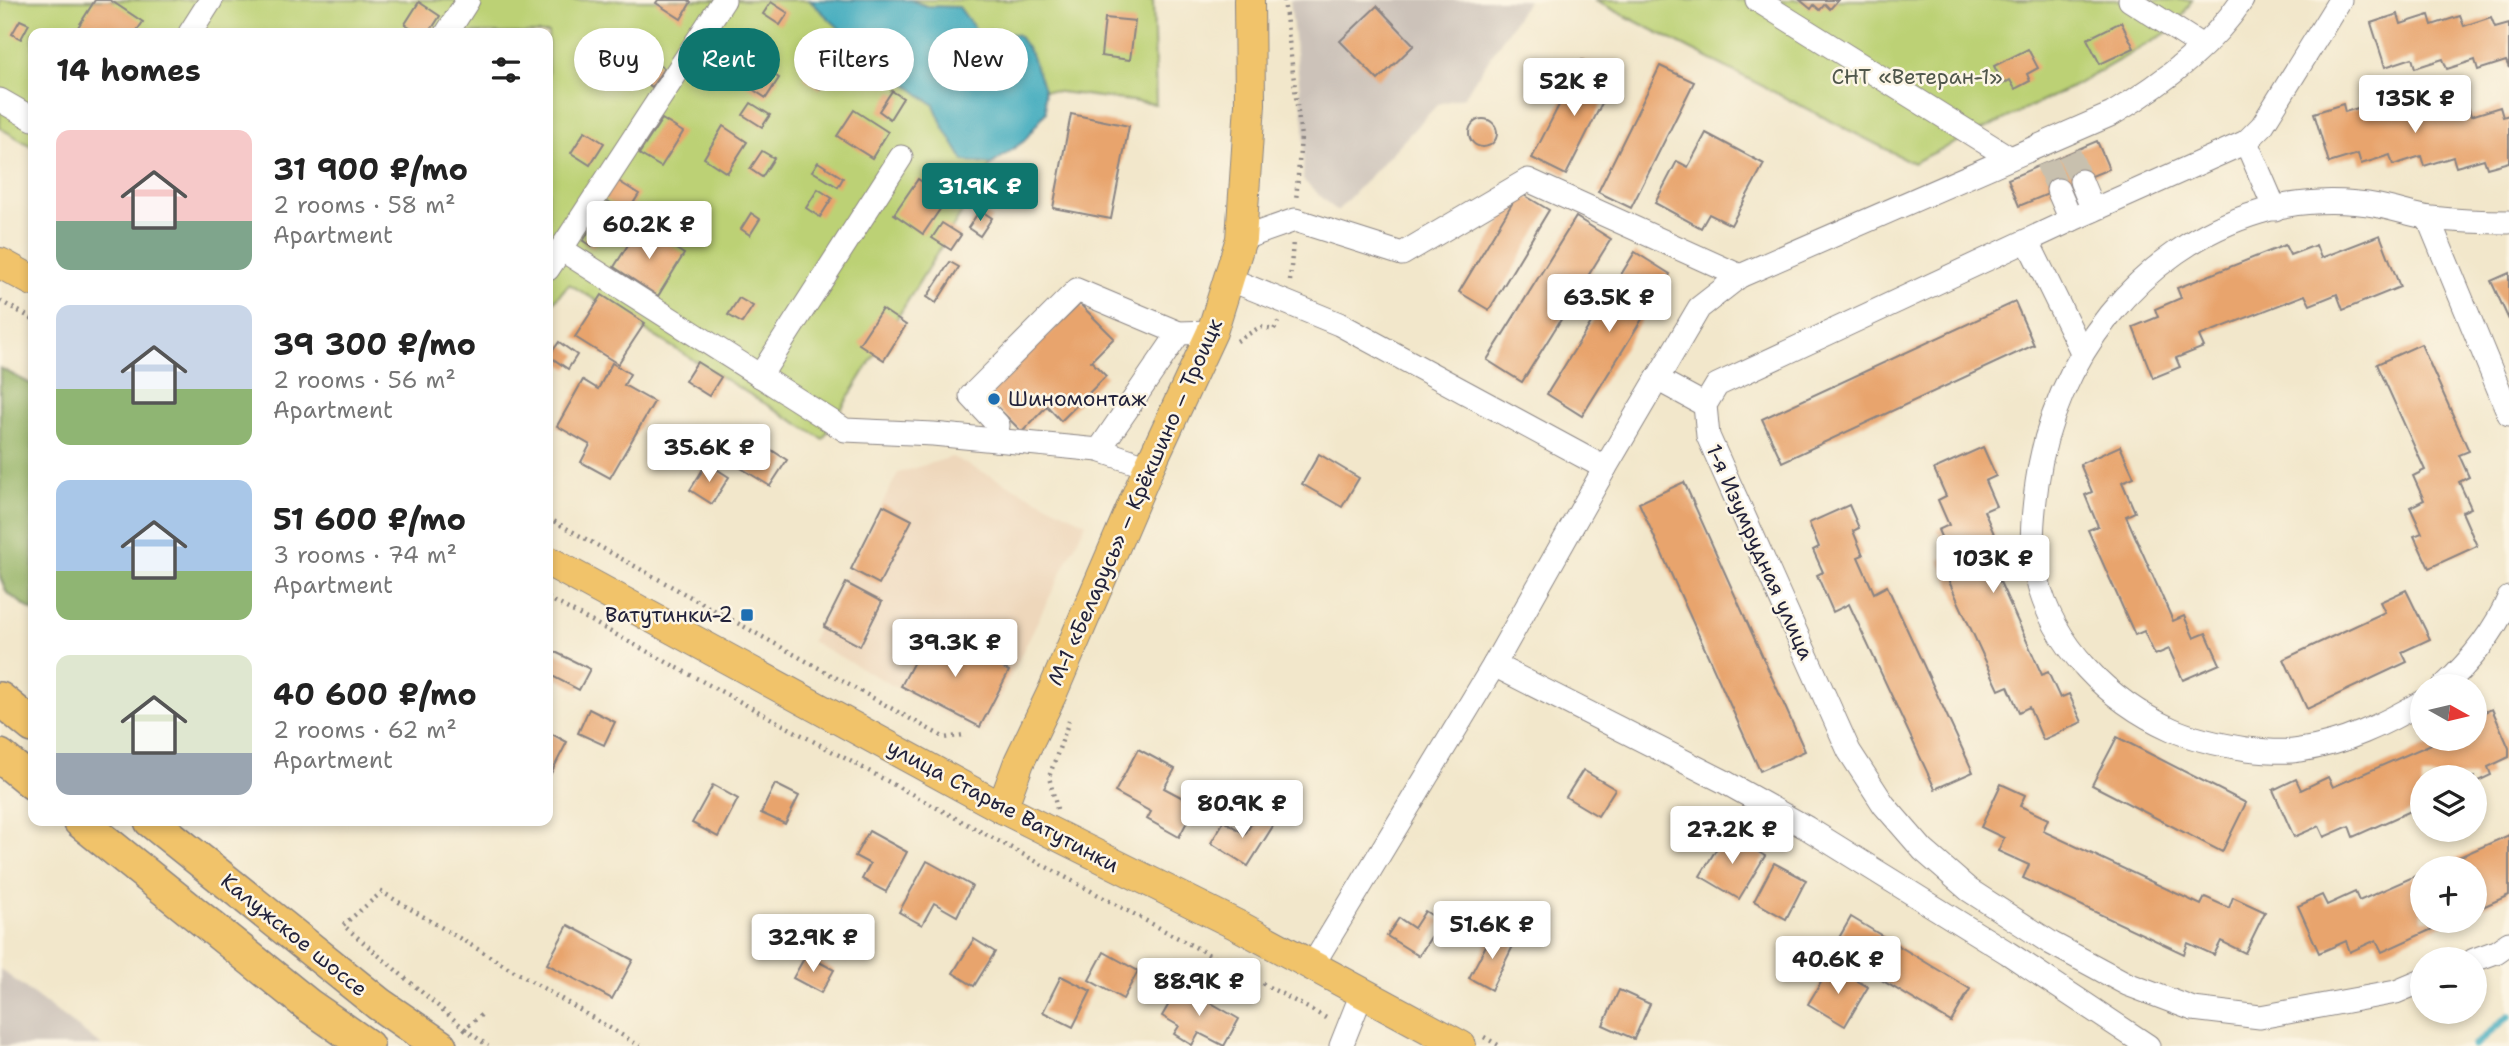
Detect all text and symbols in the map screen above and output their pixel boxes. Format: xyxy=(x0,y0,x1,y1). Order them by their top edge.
chip: Buy xyxy=(574,28,664,91)
chip: Rent xyxy=(678,28,780,91)
chip: Filters xyxy=(794,28,914,91)
chip: New xyxy=(928,28,1028,91)
text: 14 homes xyxy=(56,50,201,91)
icon: filters xyxy=(487,51,525,89)
pin: 52K ₽ xyxy=(1525,58,1623,118)
park label: СНТ «Ветеран-1» xyxy=(1831,63,2003,91)
text: 52K ₽ xyxy=(1539,66,1609,96)
pin: 135K ₽ xyxy=(2358,76,2472,135)
text: 135K ₽ xyxy=(2375,83,2455,113)
text: 31 900 ₽/mo xyxy=(273,149,468,190)
icon: home xyxy=(112,158,196,242)
pin: 31.9K ₽ xyxy=(915,164,1045,223)
text: 31.9K ₽ xyxy=(938,171,1022,201)
text: 2 rooms · 58 m² xyxy=(273,190,456,220)
pin: 60.2K ₽ xyxy=(584,202,714,261)
text: 60.2K ₽ xyxy=(603,209,695,239)
text: Apartment xyxy=(273,220,393,250)
pin: 63.5K ₽ xyxy=(1544,274,1674,334)
text: 63.5K ₽ xyxy=(1563,282,1655,312)
street label: М-1 «Беларусь» – Крёкшино – Троицк xyxy=(1041,314,1229,690)
text: 39 300 ₽/mo xyxy=(273,324,476,365)
icon: home xyxy=(112,333,196,417)
text: 2 rooms · 56 m² xyxy=(273,365,456,395)
place label: Шиномонтаж xyxy=(1008,385,1147,413)
marker: Шиномонтаж xyxy=(986,391,1002,407)
text: Apartment xyxy=(273,395,393,425)
pin: 35.6K ₽ xyxy=(644,424,774,484)
text: 35.6K ₽ xyxy=(663,432,755,462)
street label: 1-я Изумрудная улица xyxy=(1700,440,1820,664)
text: 51 600 ₽/mo xyxy=(273,499,466,540)
icon: home xyxy=(112,508,196,592)
pin: 103K ₽ xyxy=(1936,536,2050,595)
text: 3 rooms · 74 m² xyxy=(273,540,457,570)
text: 103K ₽ xyxy=(1952,543,2034,573)
text: Apartment xyxy=(273,570,393,600)
place label: Ватутинки-2 xyxy=(605,601,733,629)
marker: Ватутинки-2 xyxy=(739,607,755,623)
pin: 39.3K ₽ xyxy=(890,620,1020,679)
text: 39.3K ₽ xyxy=(908,627,1002,657)
text: 40 600 ₽/mo xyxy=(273,674,477,715)
north arrow xyxy=(2410,674,2487,751)
map controls xyxy=(2410,674,2487,1024)
icon: home xyxy=(112,683,196,767)
text: 2 rooms · 62 m² xyxy=(273,715,457,745)
street label: улица Старые Ватутинки xyxy=(882,733,1124,879)
text: Apartment xyxy=(273,745,393,775)
button: layers xyxy=(2410,765,2487,842)
pin: 80.9K ₽ xyxy=(1177,780,1307,840)
text: 80.9K ₽ xyxy=(1197,788,1287,818)
pin: 27.2K ₽ xyxy=(1667,806,1797,866)
text: 27.2K ₽ xyxy=(1686,814,1778,844)
button: + xyxy=(2410,856,2487,933)
street label: Калужское шоссе xyxy=(215,867,373,1003)
pin: 51.6K ₽ xyxy=(1427,902,1557,961)
text: 51.6K ₽ xyxy=(1450,909,1534,939)
pin: 32.9K ₽ xyxy=(748,914,878,974)
text: 32.9K ₽ xyxy=(768,922,858,952)
pin: 40.6K ₽ xyxy=(1773,936,1903,996)
text: 40.6K ₽ xyxy=(1792,944,1884,974)
button: − xyxy=(2410,947,2487,1024)
pin: 88.9K ₽ xyxy=(1134,958,1264,1018)
text: 88.9K ₽ xyxy=(1153,966,1245,996)

